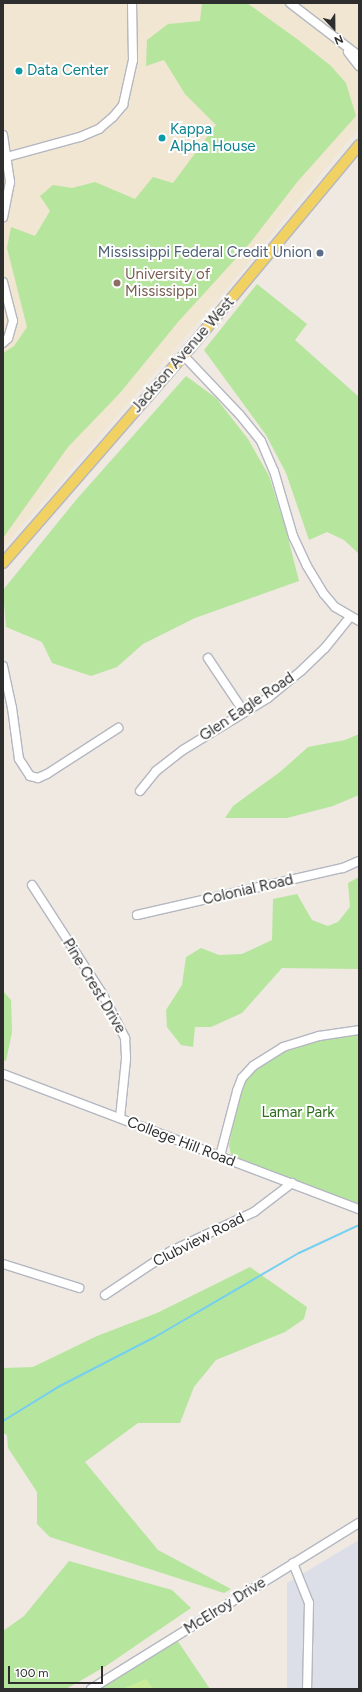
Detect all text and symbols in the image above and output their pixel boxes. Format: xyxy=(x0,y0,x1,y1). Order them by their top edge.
north arrow xyxy=(314,8,354,48)
text: N xyxy=(332,32,345,47)
place label: Data Center xyxy=(27,62,108,80)
marker: Data Center xyxy=(14,66,24,76)
place label: Kappa Alpha House xyxy=(170,120,256,155)
marker: Kappa Alpha House xyxy=(157,133,167,143)
place label: Mississippi Federal Credit Union xyxy=(98,244,312,262)
marker: Mississippi Federal Credit Union xyxy=(315,248,325,258)
place label: University of Mississippi xyxy=(125,265,210,300)
marker: University of Mississippi xyxy=(112,278,122,288)
street label: Jackson Avenue West xyxy=(128,293,238,417)
street label: Glen Eagle Road xyxy=(196,669,298,745)
street label: Colonial Road xyxy=(201,871,295,909)
street label: Pine Crest Drive xyxy=(59,935,129,1037)
park label: Lamar Park xyxy=(261,1104,335,1122)
street label: College Hill Road xyxy=(124,1113,238,1171)
street label: Clubview Road xyxy=(150,1209,248,1271)
street label: McElroy Drive xyxy=(181,1574,269,1638)
scale bar xyxy=(10,1658,105,1684)
text: 100 m xyxy=(15,1666,49,1680)

